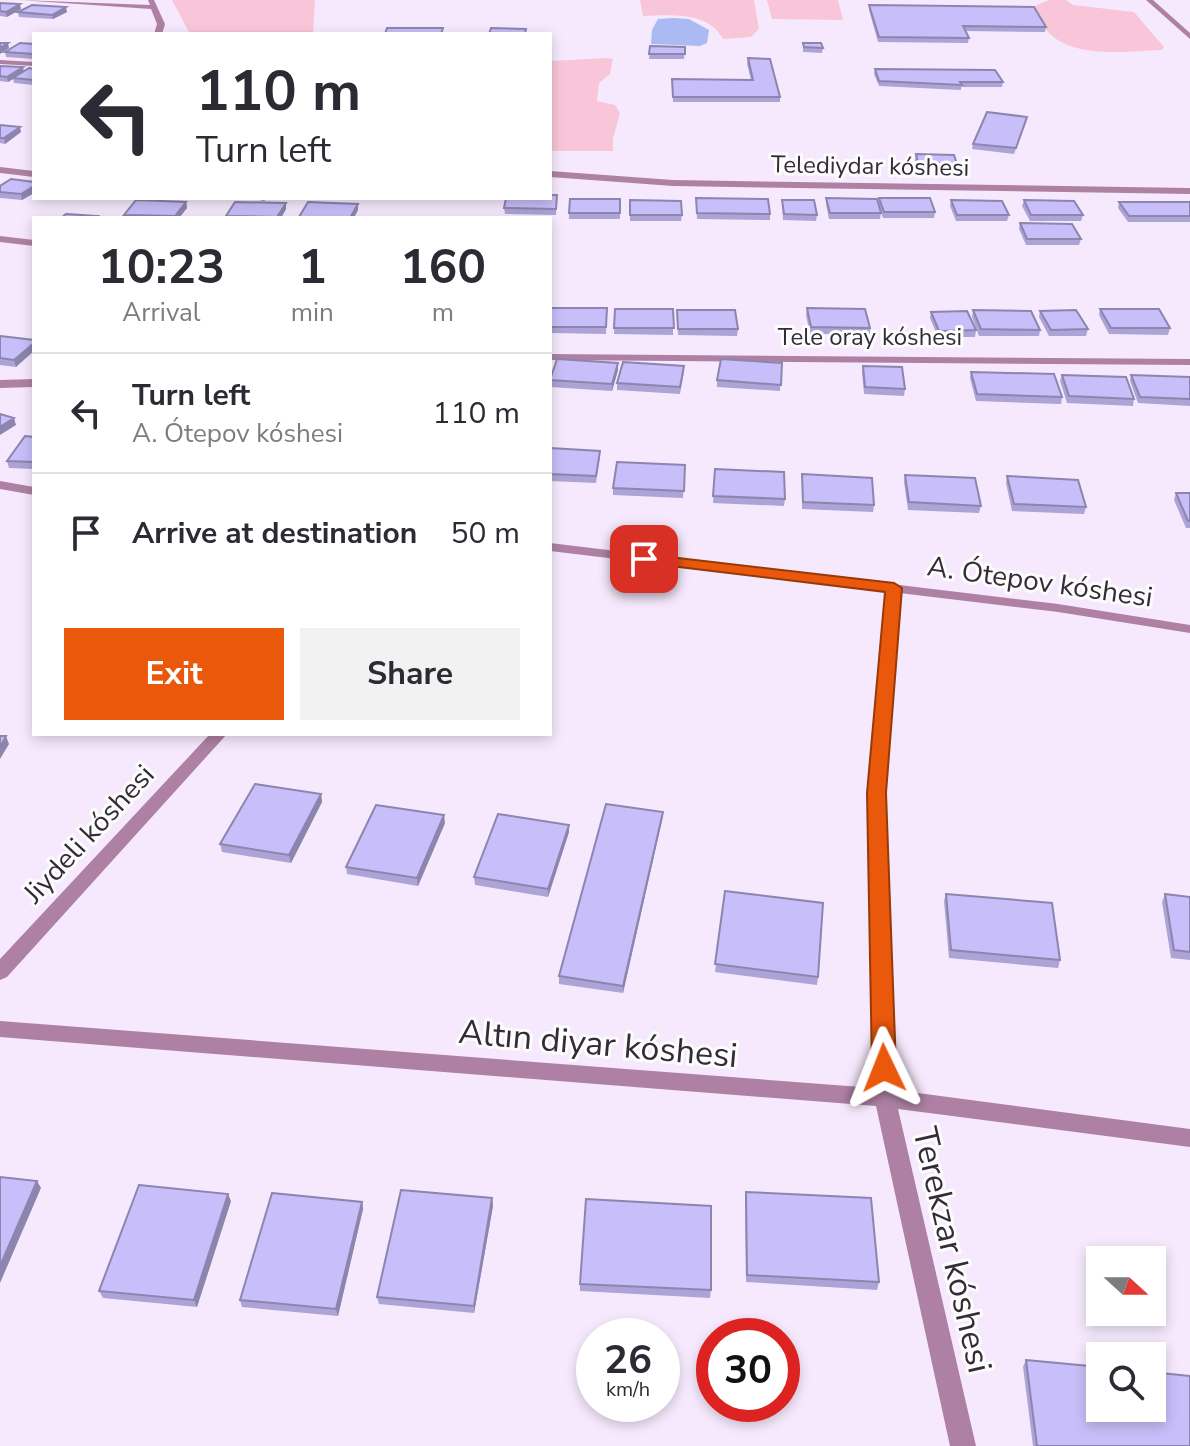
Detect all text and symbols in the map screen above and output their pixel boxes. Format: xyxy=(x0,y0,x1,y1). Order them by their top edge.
text: 110 m xyxy=(196,53,361,130)
icon: left xyxy=(64,64,168,168)
text: Turn left xyxy=(196,126,331,175)
street label: Telediydar kóshesi xyxy=(771,148,969,184)
text: 10:23 xyxy=(98,234,225,300)
text: 1 xyxy=(298,234,327,300)
text: 160 xyxy=(400,234,486,300)
text: Arrival xyxy=(122,295,201,330)
text: min xyxy=(291,295,334,330)
text: m xyxy=(432,295,454,330)
street label: Tele oray kóshesi xyxy=(778,321,962,353)
text: Turn left xyxy=(132,375,250,416)
icon: left xyxy=(64,391,108,435)
text: 110 m xyxy=(433,393,520,434)
text: A. Ótepov kóshesi xyxy=(132,416,343,451)
icon: arrive xyxy=(64,511,108,555)
text: Arrive at destination xyxy=(132,513,417,554)
text: 50 m xyxy=(451,513,520,554)
pin xyxy=(610,525,678,593)
icon: arrive xyxy=(622,537,666,581)
street label: A. Ótepov kóshesi xyxy=(925,547,1155,617)
button: Exit xyxy=(64,628,284,720)
button: Share xyxy=(300,628,520,720)
street label: Jiydeli kóshesi xyxy=(14,757,163,912)
street label: Altın diyar kóshesi xyxy=(457,1009,739,1079)
position arrow xyxy=(842,1026,926,1110)
street label: Terekzar kóshesi xyxy=(901,1123,1003,1377)
north arrow xyxy=(1086,1246,1166,1326)
map controls xyxy=(1086,1246,1166,1422)
speed limit sign: 30 xyxy=(696,1318,800,1422)
text: 26 xyxy=(604,1333,652,1387)
button: search xyxy=(1086,1342,1166,1422)
text: km/h xyxy=(606,1376,650,1403)

